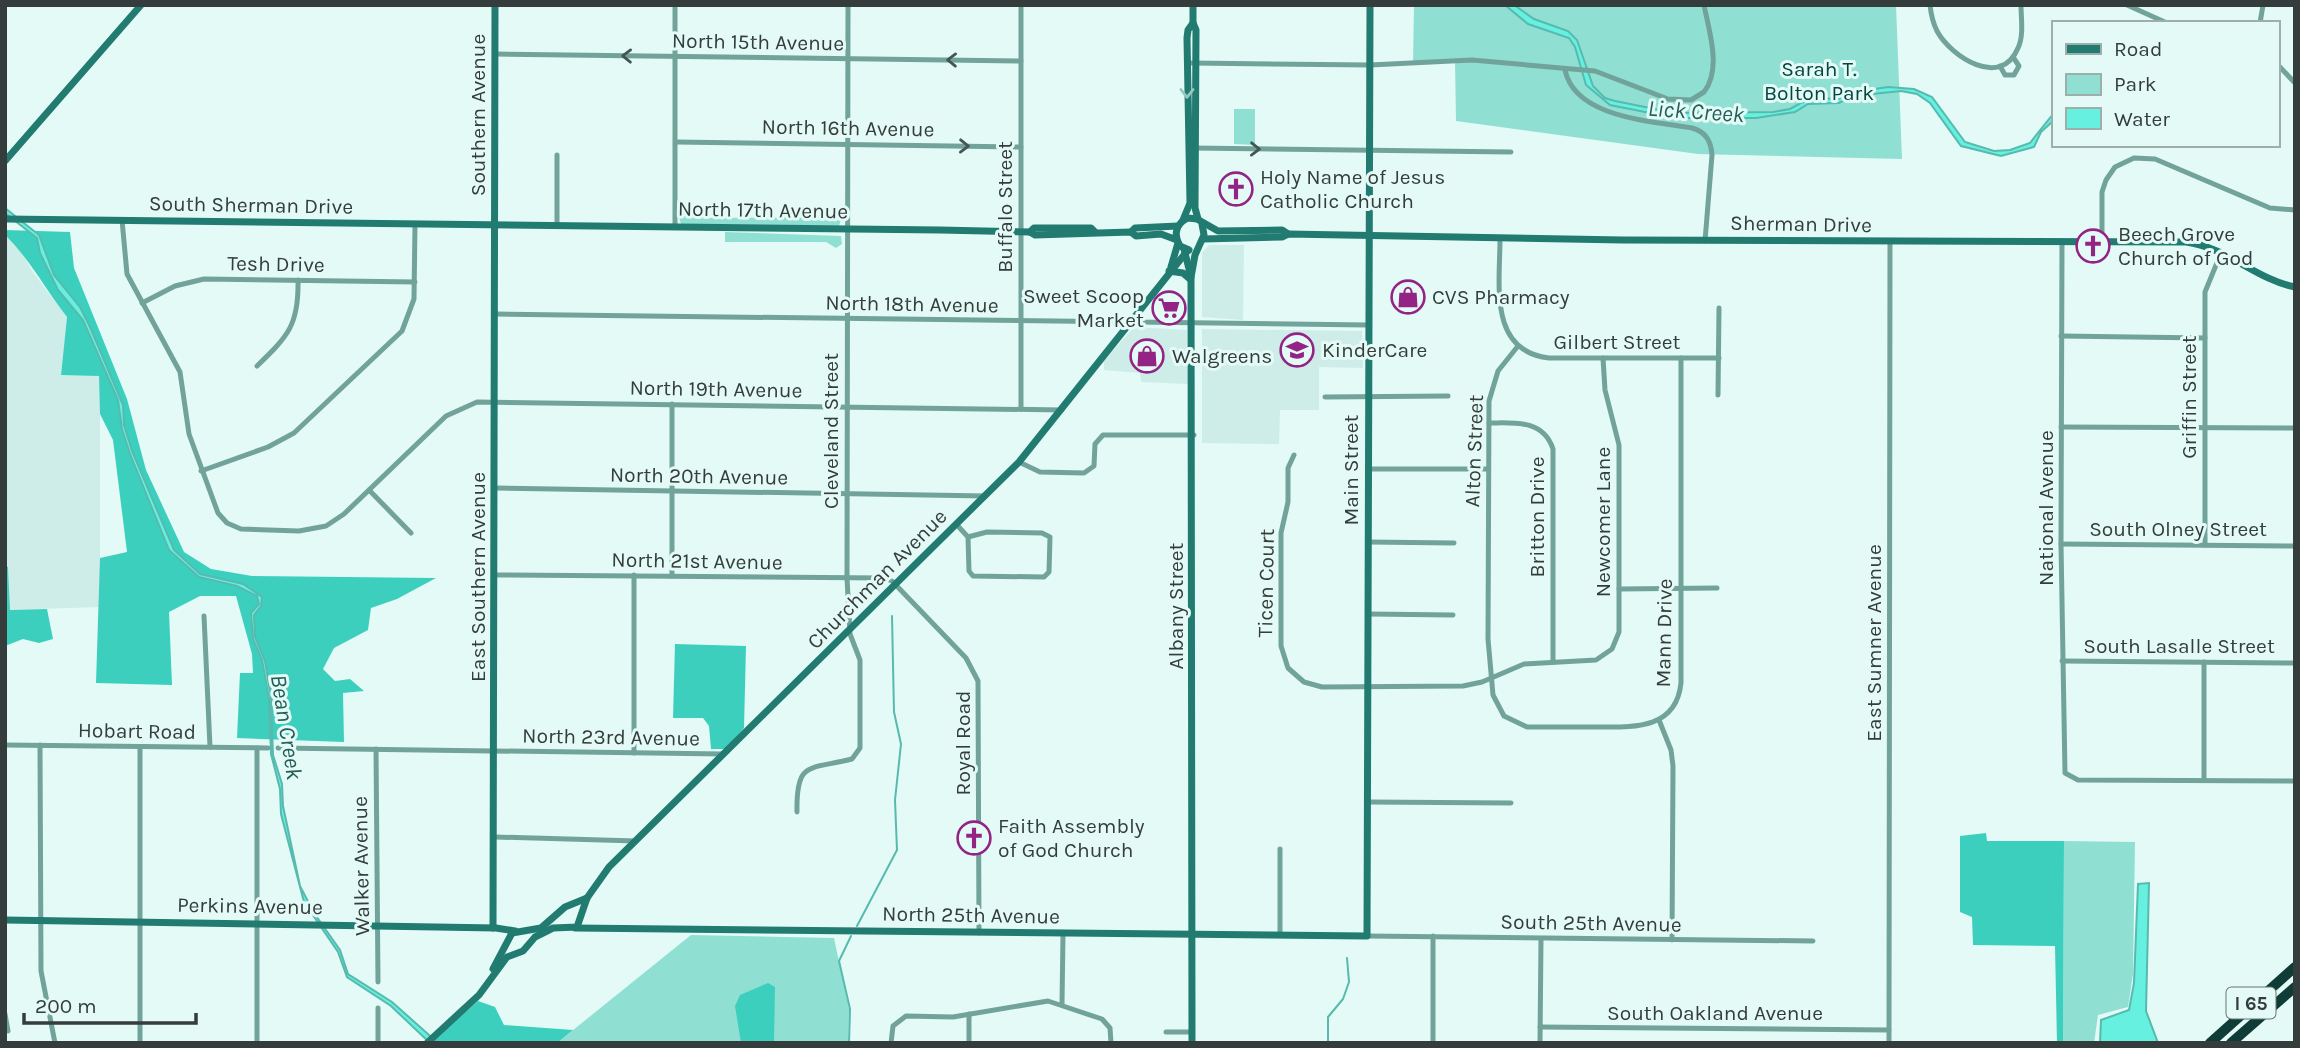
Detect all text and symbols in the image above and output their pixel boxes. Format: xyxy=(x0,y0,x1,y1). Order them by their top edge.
legend xyxy=(2052,21,2279,147)
street label: North 15th Avenue xyxy=(672,28,844,56)
street label: Southern Avenue xyxy=(466,34,490,196)
text: Road xyxy=(2114,37,2162,61)
one-way arrow xyxy=(621,48,632,64)
one-way arrow xyxy=(947,52,957,68)
park label: Sarah T. Bolton Park xyxy=(1764,57,1874,105)
text: Park xyxy=(2114,72,2157,96)
one-way arrow xyxy=(1179,89,1195,99)
water label: Lick Creek xyxy=(1647,95,1745,128)
text: Water xyxy=(2114,107,2170,131)
street label: North 16th Avenue xyxy=(761,114,935,142)
one-way arrow xyxy=(959,138,970,153)
street label: Buffalo Street xyxy=(993,141,1017,273)
one-way arrow xyxy=(1250,141,1261,157)
place label: Holy Name of Jesus Catholic Church xyxy=(1260,165,1445,213)
church icon: Holy Name of Jesus Catholic Church xyxy=(1217,170,1255,208)
street label: South Sherman Drive xyxy=(149,191,353,219)
street label: North 17th Avenue xyxy=(678,197,848,223)
street label: Sherman Drive xyxy=(1730,211,1872,237)
place label: Beech Grove Church of God xyxy=(2118,222,2253,270)
church icon: Beech Grove Church of God xyxy=(2074,227,2112,265)
street label: Tesh Drive xyxy=(227,251,325,277)
shop icon: CVS Pharmacy xyxy=(1389,278,1427,316)
place label: Sweet Scoop Market xyxy=(1023,284,1144,332)
place label: CVS Pharmacy xyxy=(1432,285,1570,309)
supermarket icon: Sweet Scoop Market xyxy=(1150,289,1188,327)
street label: North 18th Avenue xyxy=(825,290,999,318)
street label: Gilbert Street xyxy=(1553,330,1681,354)
school or university icon: KinderCare xyxy=(1278,331,1316,369)
street label: Griffin Street xyxy=(2177,335,2201,459)
shop icon: Walgreens xyxy=(1128,337,1166,375)
place label: KinderCare xyxy=(1322,338,1427,362)
place label: Walgreens xyxy=(1172,344,1272,368)
street label: Cleveland Street xyxy=(819,353,843,509)
street label: North 19th Avenue xyxy=(629,375,803,403)
street label: Alton Street xyxy=(1460,394,1488,508)
street label: Main Street xyxy=(1339,414,1363,525)
street label: National Avenue xyxy=(2034,430,2058,586)
street label: Newcomer Lane xyxy=(1591,447,1615,597)
street label: Britton Drive xyxy=(1525,457,1549,577)
street label: North 20th Avenue xyxy=(610,462,788,490)
street label: East Southern Avenue xyxy=(466,472,490,682)
street label: Churchman Avenue xyxy=(802,504,952,654)
street label: South Olney Street xyxy=(2089,517,2267,541)
street label: Ticen Court xyxy=(1253,528,1279,638)
street label: Albany Street xyxy=(1164,542,1188,670)
street label: East Sumner Avenue xyxy=(1862,544,1886,742)
street label: North 21st Avenue xyxy=(611,548,783,574)
street label: Mann Drive xyxy=(1651,578,1677,688)
street label: South Lasalle Street xyxy=(2083,634,2275,658)
water label: Bean Creek xyxy=(265,673,308,782)
street label: Royal Road xyxy=(951,691,975,795)
street label: Hobart Road xyxy=(78,718,196,744)
street label: North 23rd Avenue xyxy=(522,723,700,751)
street label: Walker Avenue xyxy=(348,796,374,936)
place label: Faith Assembly of God Church xyxy=(998,814,1145,862)
church icon: Faith Assembly of God Church xyxy=(955,819,993,857)
street label: Perkins Avenue xyxy=(177,893,323,919)
street label: North 25th Avenue xyxy=(882,901,1060,929)
street label: South 25th Avenue xyxy=(1500,909,1682,937)
scale bar xyxy=(24,982,196,1026)
road number: I 65 xyxy=(2226,987,2276,1018)
text: 200 m xyxy=(35,994,97,1018)
street label: South Oakland Avenue xyxy=(1607,1001,1823,1025)

